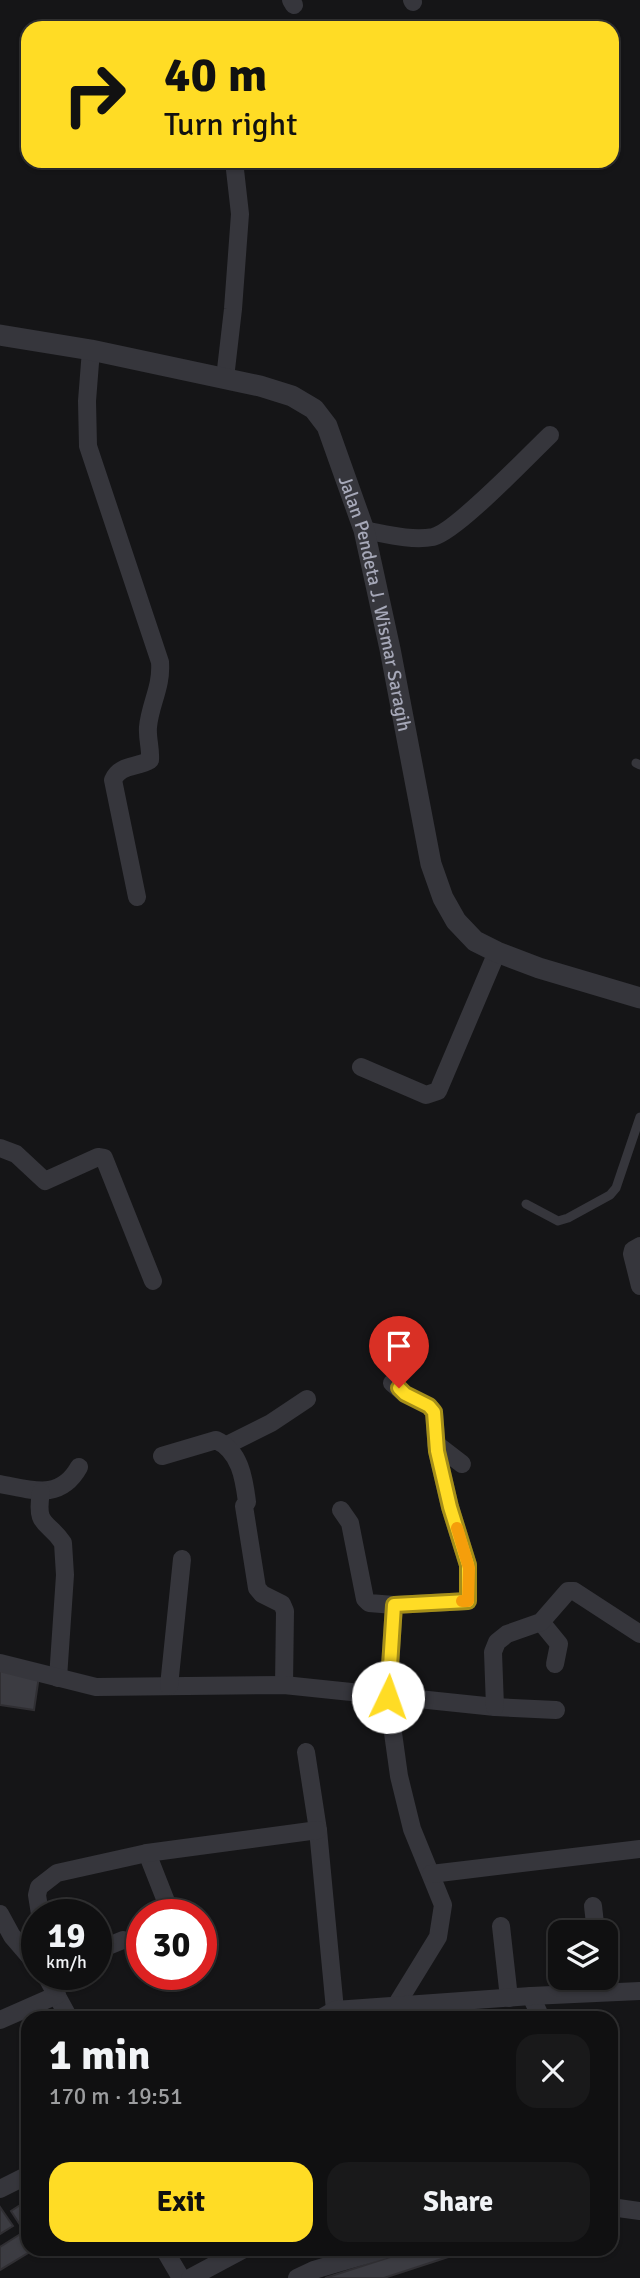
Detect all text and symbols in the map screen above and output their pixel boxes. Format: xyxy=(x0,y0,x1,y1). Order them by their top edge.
text: 40 m xyxy=(164,45,267,105)
icon: right xyxy=(49,49,140,140)
text: Turn right xyxy=(164,105,297,144)
street label: Jalan Pendeta J. Wismar Saragih xyxy=(333,472,416,734)
pin xyxy=(369,1316,429,1388)
icon: arrive xyxy=(380,1327,418,1365)
position arrow xyxy=(351,1660,425,1734)
speed limit sign: 30 xyxy=(126,1899,217,1990)
text: 19 xyxy=(48,1914,85,1957)
map controls xyxy=(548,1920,618,1990)
button: layers xyxy=(548,1920,618,1990)
text: km/h xyxy=(46,1951,87,1973)
text: 1 min xyxy=(49,2030,150,2081)
button: close xyxy=(516,2034,590,2108)
text: 170 m · 19:51 xyxy=(49,2082,183,2111)
button: Exit xyxy=(49,2162,313,2242)
button: Share xyxy=(327,2162,590,2242)

